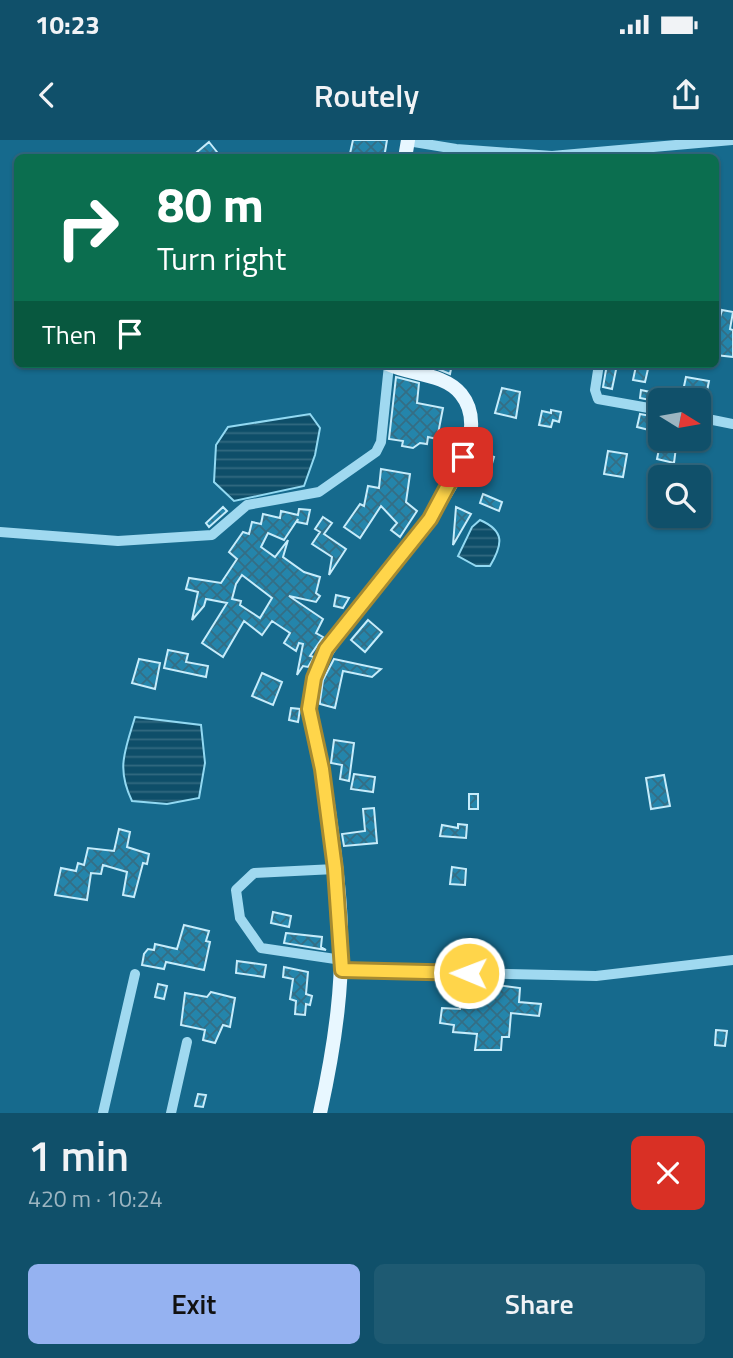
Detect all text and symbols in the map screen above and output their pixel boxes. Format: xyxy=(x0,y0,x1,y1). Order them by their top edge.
text: 10:23 xyxy=(35,5,100,44)
text: Routely xyxy=(314,71,419,119)
icon: back xyxy=(28,76,66,114)
icon: share xyxy=(667,76,705,114)
text: 80 m xyxy=(157,166,264,241)
icon: right xyxy=(42,182,133,273)
text: Turn right xyxy=(157,234,286,282)
text: Then xyxy=(42,315,97,354)
icon: arrive xyxy=(111,315,149,353)
north arrow xyxy=(648,388,710,452)
map controls xyxy=(648,388,711,528)
pin xyxy=(433,427,493,487)
icon: arrive xyxy=(444,438,482,476)
button: search xyxy=(648,465,711,528)
position arrow xyxy=(432,936,506,1010)
text: 1 min xyxy=(28,1123,129,1187)
button: close xyxy=(631,1136,705,1210)
text: 420 m · 10:24 xyxy=(28,1181,163,1216)
button: Exit xyxy=(28,1264,360,1344)
button: Share xyxy=(374,1264,705,1344)

